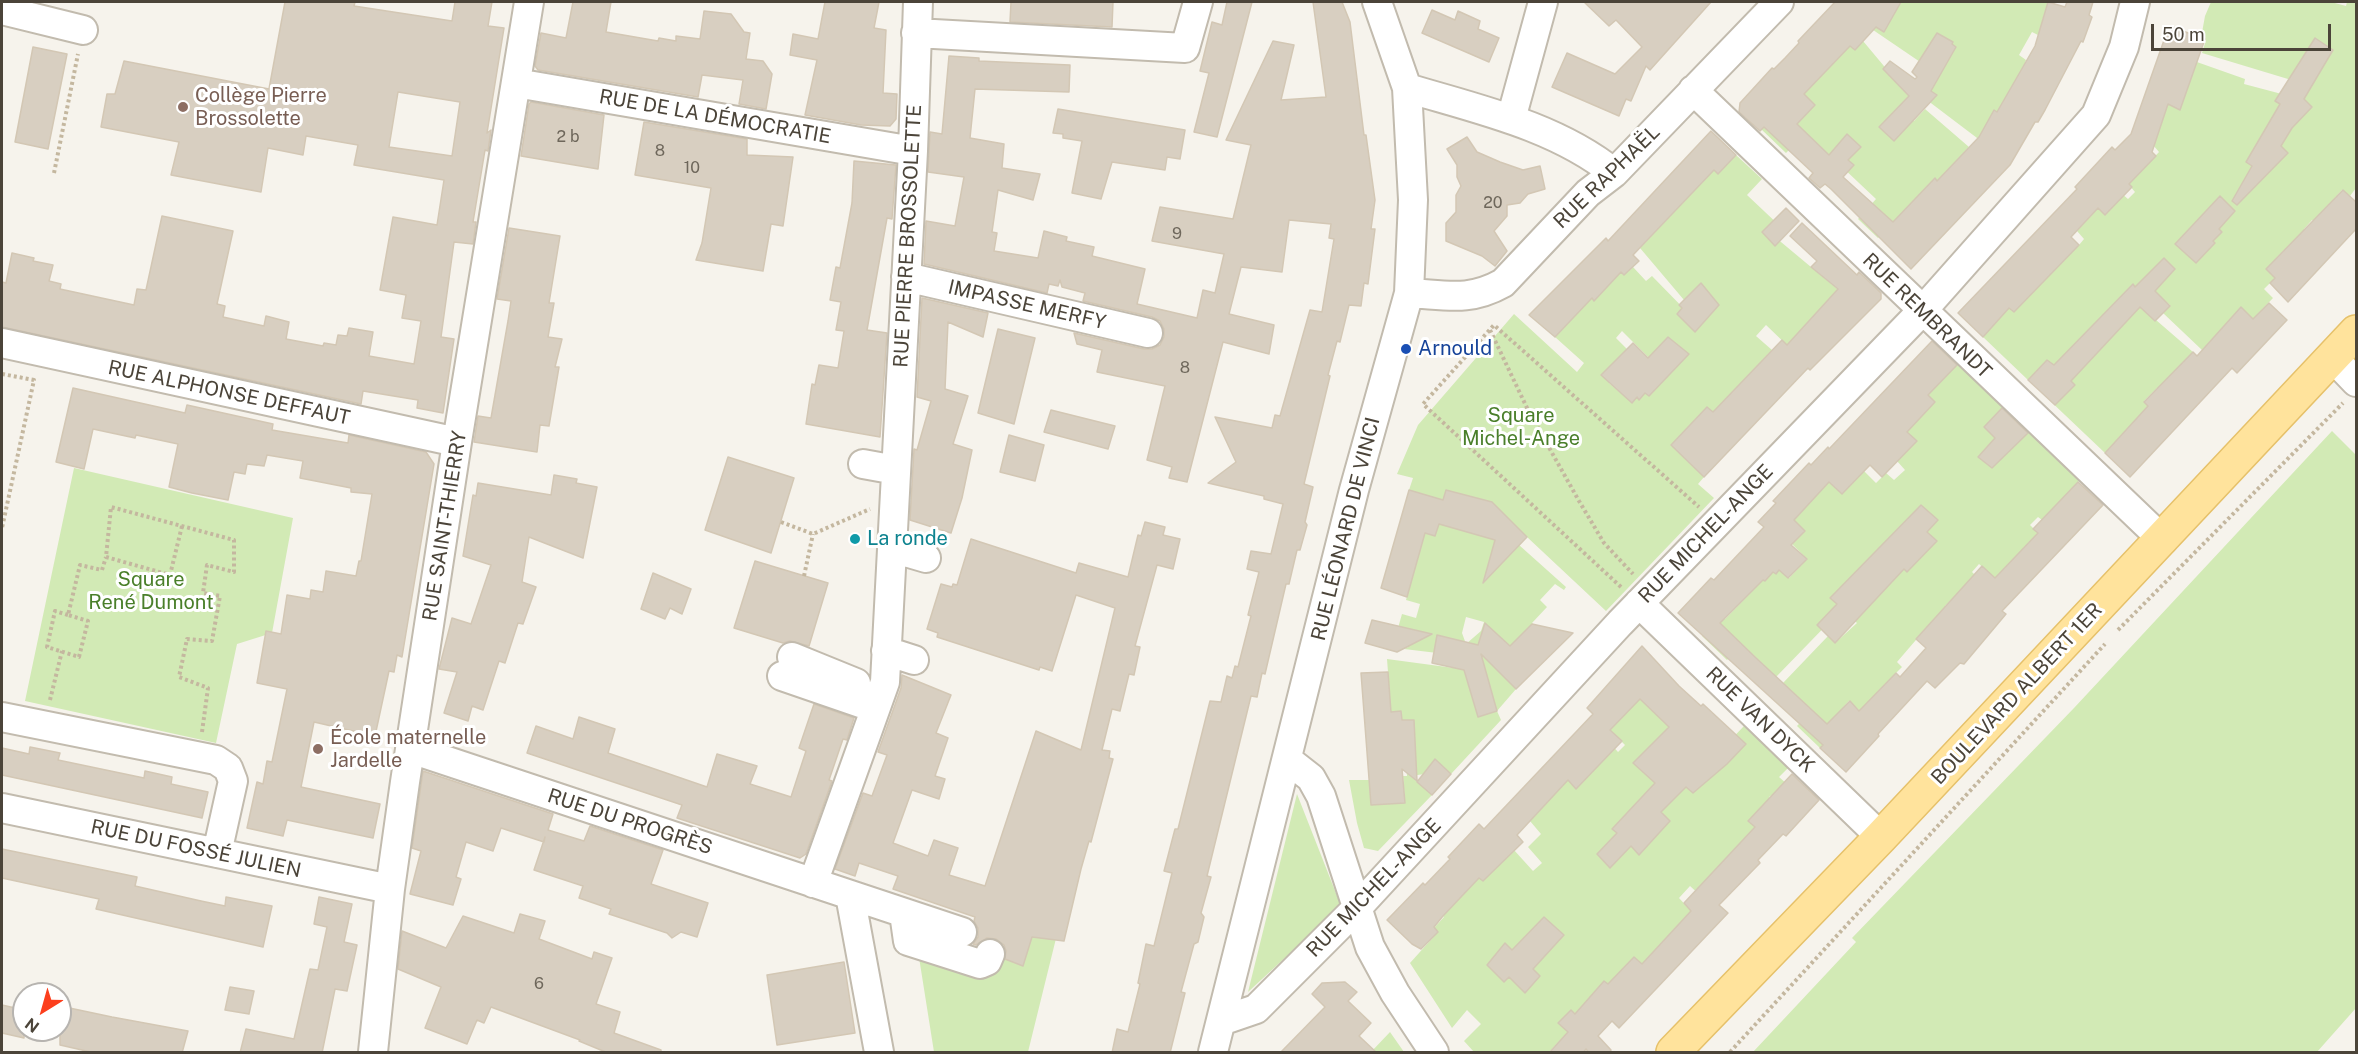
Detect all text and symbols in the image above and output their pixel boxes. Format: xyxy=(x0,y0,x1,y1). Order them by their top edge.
scale bar xyxy=(2154,12,2334,50)
text: 50 m xyxy=(2162,24,2205,45)
place label: Collège Pierre Brossolette xyxy=(195,84,327,131)
street label: RUE DE LA DÉMOCRATIE xyxy=(597,85,833,149)
marker: Collège Pierre Brossolette xyxy=(176,100,190,114)
street label: RUE PIERRE BROSSOLETTE xyxy=(889,104,927,368)
street label: RUE RAPHAËL xyxy=(1549,120,1665,234)
house number: 2 b xyxy=(557,127,579,147)
house number: 8 xyxy=(655,141,665,161)
house number: 10 xyxy=(684,158,700,178)
house number: 20 xyxy=(1483,193,1503,213)
house number: 9 xyxy=(1172,224,1182,244)
street label: RUE REMBRANDT xyxy=(1858,248,1996,384)
street label: IMPASSE MERFY xyxy=(946,275,1108,335)
place label: Arnould xyxy=(1418,337,1492,361)
marker: Arnould xyxy=(1399,342,1413,356)
street label: RUE ALPHONSE DEFFAUT xyxy=(106,356,352,430)
house number: 8 xyxy=(1180,358,1190,378)
park label: Square Michel-Ange xyxy=(1462,404,1580,451)
street label: RUE LÉONARD DE VINCI xyxy=(1307,415,1385,643)
street label: RUE SAINT-THIERRY xyxy=(418,429,472,623)
street label: RUE MICHEL-ANGE xyxy=(1634,460,1778,608)
place label: La ronde xyxy=(867,527,948,551)
marker: La ronde xyxy=(848,532,862,546)
park label: Square René Dumont xyxy=(88,568,214,615)
street label: BOULEVARD ALBERT 1ER xyxy=(1927,598,2107,790)
street label: RUE VAN DYCK xyxy=(1701,662,1819,778)
place label: École maternelle Jardelle xyxy=(330,726,486,773)
marker: École maternelle Jardelle xyxy=(311,742,325,756)
street label: RUE DU PROGRÈS xyxy=(545,784,715,860)
street label: RUE MICHEL-ANGE xyxy=(1302,814,1446,962)
street label: RUE DU FOSSÉ JULIEN xyxy=(89,815,303,883)
house number: 6 xyxy=(534,974,544,994)
north arrow xyxy=(12,982,72,1042)
text: N xyxy=(21,1014,43,1037)

